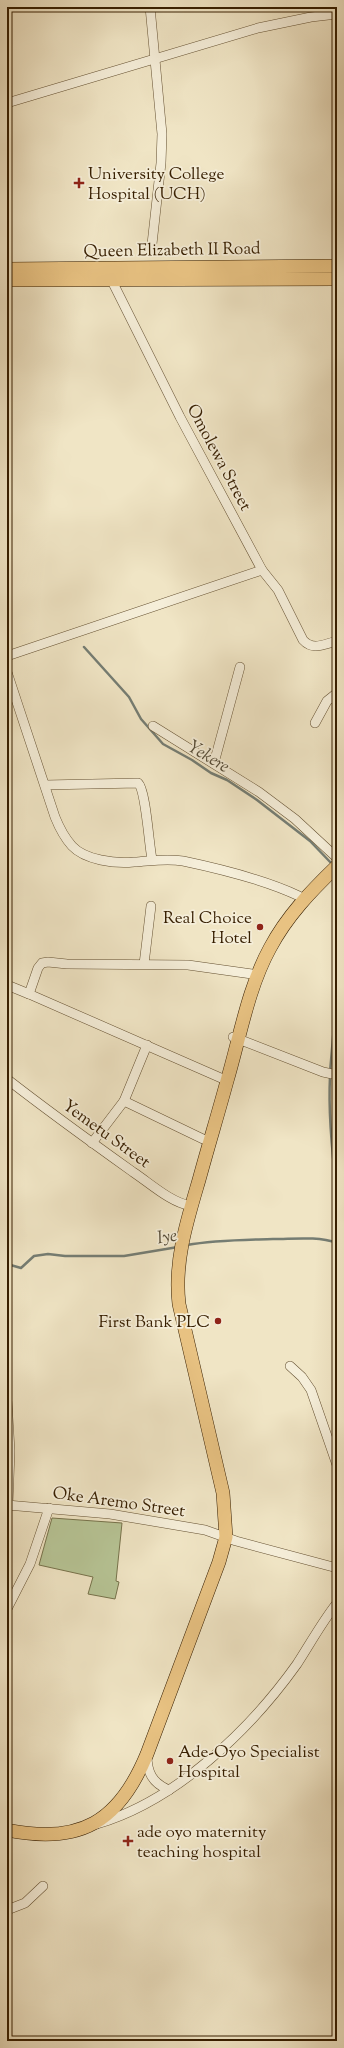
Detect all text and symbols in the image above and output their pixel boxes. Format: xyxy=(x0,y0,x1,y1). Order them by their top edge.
place label: University College Hospital (UCH) xyxy=(88,163,225,207)
marker: University College Hospital (UCH) xyxy=(73,177,85,189)
street label: Queen Elizabeth II Road xyxy=(83,237,261,265)
street label: Omolewa Street xyxy=(180,400,257,516)
water label: Yekere xyxy=(182,735,234,780)
place label: Real Choice Hotel xyxy=(163,907,252,951)
marker: Real Choice Hotel xyxy=(255,922,265,932)
street label: Yemetu Street xyxy=(57,1095,155,1175)
water label: Iye xyxy=(155,1224,179,1252)
place label: First Bank PLC xyxy=(99,1311,210,1335)
marker: First Bank PLC xyxy=(213,1316,223,1326)
street label: Oke Aremo Street xyxy=(51,1482,187,1524)
place label: Ade-Oyo Specialist Hospital xyxy=(178,1741,320,1785)
marker: Ade-Oyo Specialist Hospital xyxy=(165,1756,175,1766)
place label: ade oyo maternity teaching hospital xyxy=(137,1821,267,1865)
marker: ade oyo maternity teaching hospital xyxy=(122,1835,134,1847)

